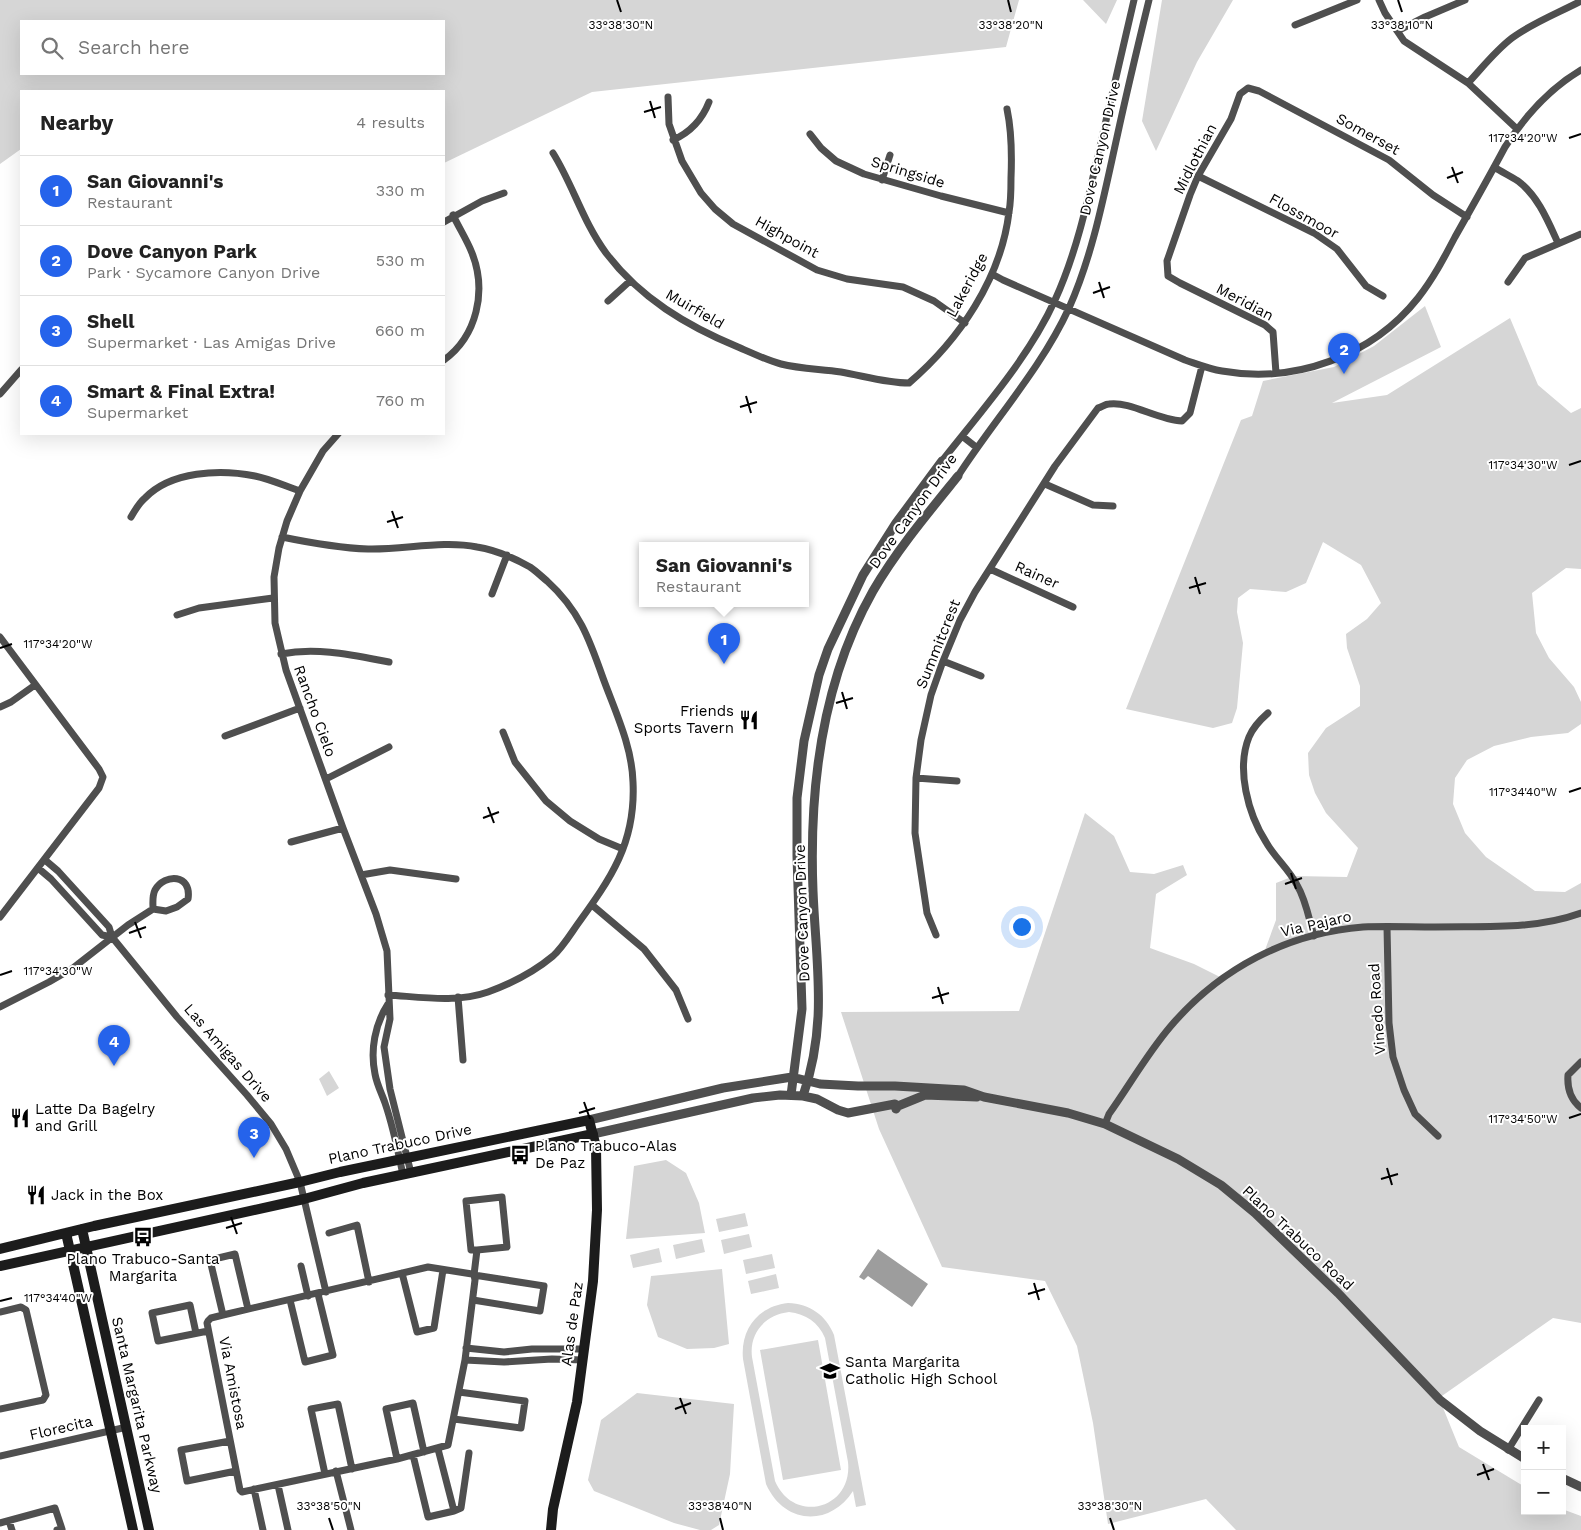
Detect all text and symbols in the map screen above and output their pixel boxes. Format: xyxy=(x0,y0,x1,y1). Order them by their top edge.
text: 33°38'30"N xyxy=(589,18,653,32)
text: 33°38'20"N xyxy=(979,18,1043,32)
text: 33°38'10"N xyxy=(1371,18,1433,32)
search box xyxy=(20,20,445,75)
icon: search xyxy=(38,34,66,62)
text: Search here xyxy=(78,36,189,59)
street label: Dove Canyon Drive xyxy=(1076,79,1124,217)
street label: Somerset xyxy=(1333,109,1404,159)
text: Nearby xyxy=(40,110,113,135)
text: 4 results xyxy=(356,113,425,132)
street label: Midlothian xyxy=(1170,121,1220,197)
text: 117°34'20"W xyxy=(1489,131,1558,145)
street label: Springside xyxy=(869,152,947,192)
text: San Giovanni's xyxy=(87,170,223,193)
text: 1 xyxy=(53,181,59,200)
text: 330 m xyxy=(376,181,425,200)
street label: Flossmoor xyxy=(1266,189,1342,243)
text: Restaurant xyxy=(87,193,173,212)
street label: Highpoint xyxy=(752,212,823,262)
text: Dove Canyon Park xyxy=(87,240,257,263)
street label: Lakeridge xyxy=(943,250,991,320)
text: 2 xyxy=(51,251,61,270)
text: 530 m xyxy=(376,251,425,270)
text: Park · Sycamore Canyon Drive xyxy=(87,263,320,282)
street label: Meridian xyxy=(1213,279,1277,325)
street label: Muirfield xyxy=(663,285,727,333)
text: Shell xyxy=(87,310,134,333)
text: 3 xyxy=(51,321,61,340)
text: 660 m xyxy=(375,321,425,340)
text: Supermarket · Las Amigas Drive xyxy=(87,333,336,352)
pin: 2 xyxy=(1328,333,1360,374)
text: Smart & Final Extra! xyxy=(87,380,275,403)
text: 4 xyxy=(51,391,61,410)
text: 760 m xyxy=(376,391,425,410)
text: Supermarket xyxy=(87,403,188,422)
street label: Dove Canyon Drive xyxy=(865,450,961,572)
text: 117°34'30"W xyxy=(1489,458,1558,472)
popup xyxy=(639,542,809,607)
text: San Giovanni's xyxy=(656,554,792,577)
street label: Rainer xyxy=(1012,557,1062,593)
text: Restaurant xyxy=(656,577,741,596)
street label: Summitcrest xyxy=(912,596,964,691)
pin: 1 xyxy=(708,623,740,664)
text: 117°34'20"W xyxy=(24,637,93,651)
street label: Rancho Cielo xyxy=(290,663,340,759)
place label: Friends Sports Tavern xyxy=(634,702,734,737)
restaurant icon: Friends Sports Tavern xyxy=(738,709,760,731)
text: 117°34'40"W xyxy=(1489,785,1558,799)
street label: Dove Canyon Drive xyxy=(791,844,813,982)
street label: Via Pajaro xyxy=(1279,907,1353,941)
your location xyxy=(1009,914,1035,940)
street label: Vinedo Road xyxy=(1365,963,1389,1055)
text: 117°34'30"W xyxy=(24,964,93,978)
street label: Las Amigas Drive xyxy=(180,1000,276,1106)
pin: 4 xyxy=(98,1025,130,1066)
place label: Latte Da Bagelry and Grill xyxy=(35,1100,155,1135)
restaurant icon: Latte Da Bagelry and Grill xyxy=(9,1107,31,1129)
text: 117°34'50"W xyxy=(1489,1112,1558,1126)
pin: 3 xyxy=(238,1117,270,1158)
street label: Plano Trabuco Drive xyxy=(327,1120,473,1168)
place label: Plano Trabuco-Alas De Paz xyxy=(535,1137,677,1172)
bus stop icon: Plano Trabuco-Alas De Paz xyxy=(509,1144,531,1166)
street label: Plano Trabuco Road xyxy=(1239,1182,1357,1294)
restaurant icon: Jack in the Box xyxy=(25,1184,47,1206)
place label: Jack in the Box xyxy=(51,1186,163,1204)
bus stop icon: Plano Trabuco-Santa Margarita xyxy=(132,1226,154,1248)
place label: Plano Trabuco-Santa Margarita xyxy=(67,1250,220,1285)
street label: Alas de Paz xyxy=(557,1281,587,1367)
text: 117°34'40"W xyxy=(24,1291,93,1305)
street label: Santa Margarita Parkway xyxy=(108,1315,166,1495)
street label: Via Amistosa xyxy=(215,1335,251,1431)
place label: Santa Margarita Catholic High School xyxy=(845,1353,998,1388)
school or university icon: Santa Margarita Catholic High School xyxy=(819,1360,841,1382)
street label: Florecita xyxy=(28,1412,95,1444)
map controls xyxy=(1521,1425,1566,1515)
button: + xyxy=(1521,1425,1566,1470)
button: − xyxy=(1521,1470,1566,1515)
text: 33°38'50"N xyxy=(297,1499,361,1513)
text: 33°38'40"N xyxy=(688,1499,752,1513)
text: 33°38'30"N xyxy=(1078,1499,1142,1513)

